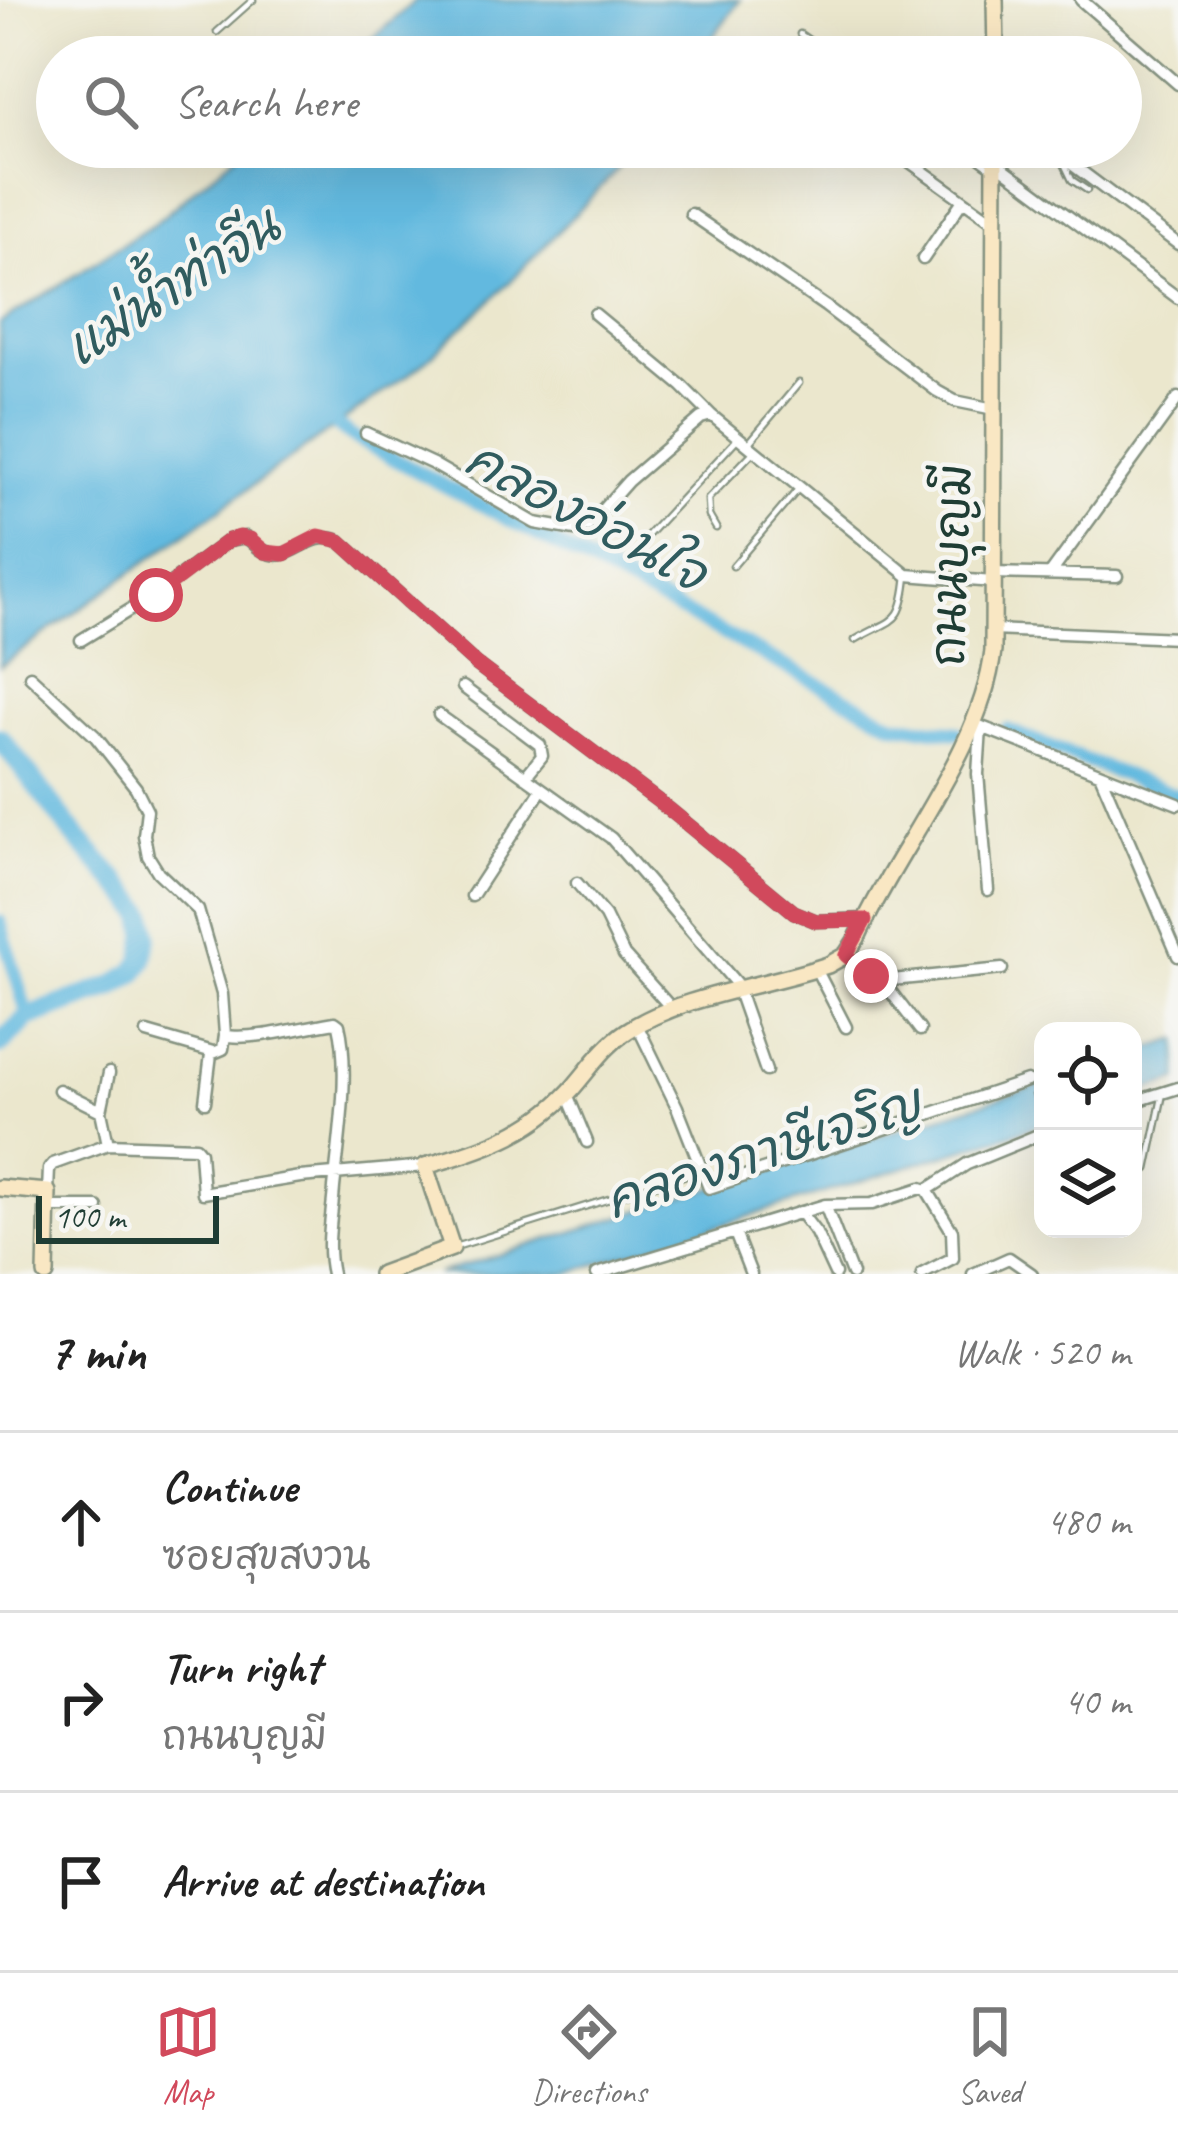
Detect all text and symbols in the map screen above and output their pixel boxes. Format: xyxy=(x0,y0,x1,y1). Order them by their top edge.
search box xyxy=(36,36,1142,168)
icon: search xyxy=(78,69,144,135)
text: Search here xyxy=(174,74,357,131)
water label: แม่น้ำท่าจีน xyxy=(45,180,294,380)
water label: คลองอ่อนใจ xyxy=(455,424,721,608)
street label: ถนนบุญมี xyxy=(917,463,989,668)
route start xyxy=(129,568,183,622)
route end xyxy=(844,949,898,1003)
map controls xyxy=(1034,1022,1142,1238)
button: locate xyxy=(1034,1022,1142,1130)
water label: คลองภาษีเจริญ xyxy=(597,1070,933,1233)
button: layers xyxy=(1034,1130,1142,1238)
scale bar xyxy=(36,1190,219,1243)
text: 100 m xyxy=(54,1196,125,1238)
text: 7 min xyxy=(48,1320,146,1384)
text: Walk · 520 m xyxy=(954,1328,1130,1377)
text: Continue xyxy=(162,1459,296,1516)
icon: ahead xyxy=(48,1489,114,1555)
text: 480 m xyxy=(1046,1497,1130,1546)
text: ซอยสุขสงวน xyxy=(162,1532,371,1581)
text: Turn right xyxy=(162,1639,320,1696)
icon: right xyxy=(48,1669,114,1735)
text: 40 m xyxy=(1064,1677,1130,1726)
text: ถนนบุญมี xyxy=(162,1712,327,1761)
icon: arrive xyxy=(48,1849,114,1915)
text: Arrive at destination xyxy=(162,1853,484,1910)
tab: Map xyxy=(155,1999,221,2113)
tab: Directions xyxy=(532,1999,646,2113)
tab: Saved xyxy=(957,1999,1023,2113)

